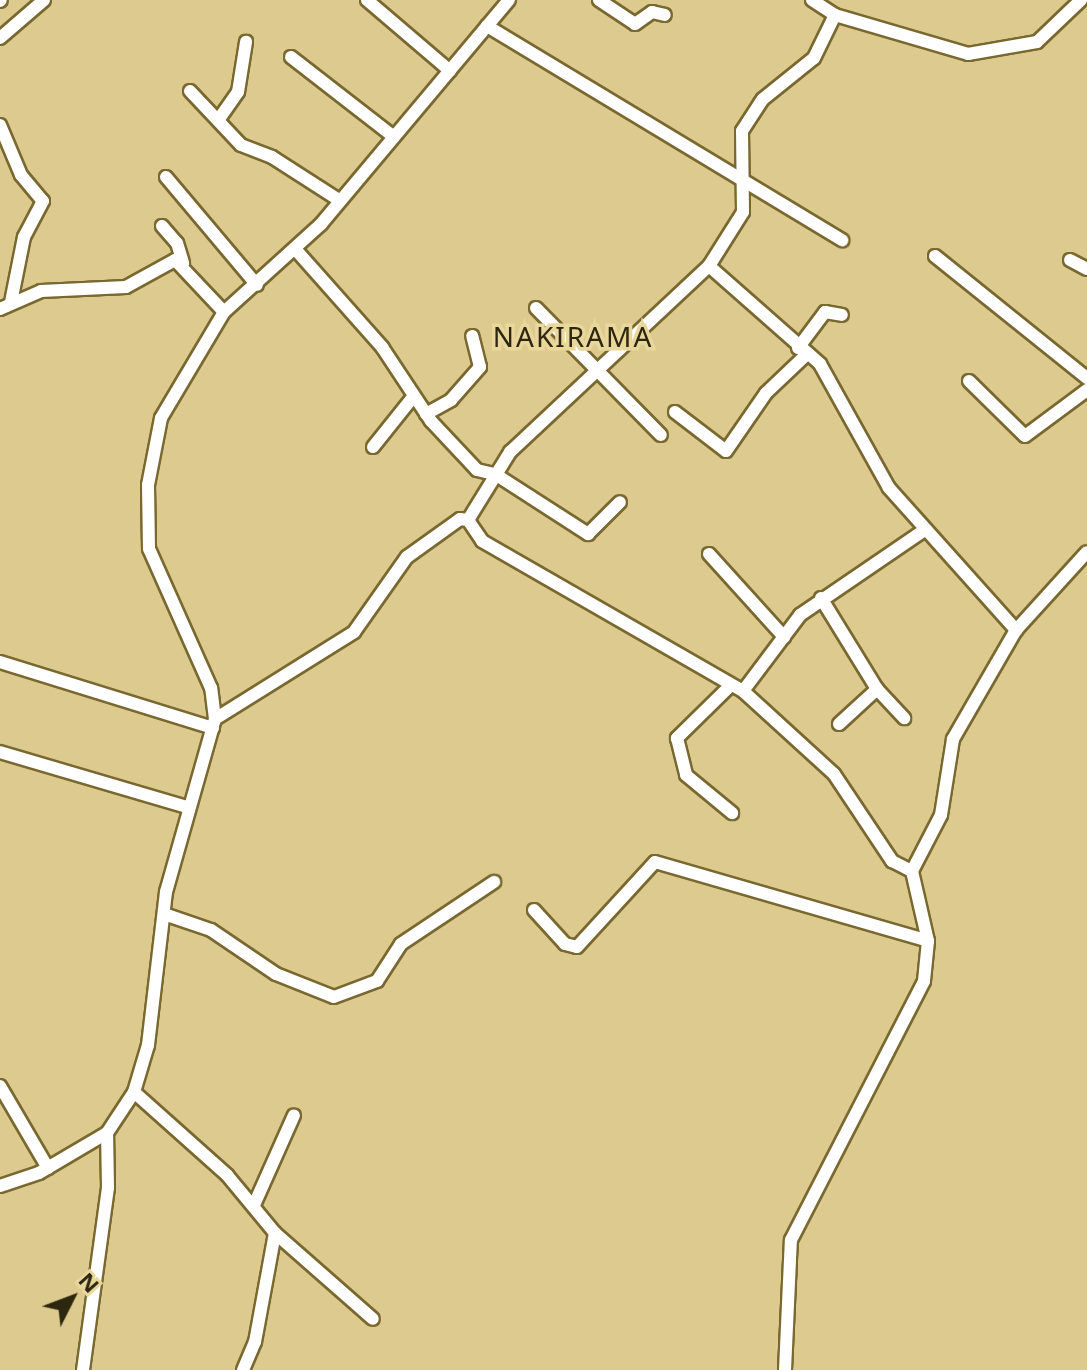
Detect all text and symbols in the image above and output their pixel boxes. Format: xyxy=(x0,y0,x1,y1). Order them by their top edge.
district label: NAKIRAMA xyxy=(493,319,653,353)
north arrow xyxy=(32,1258,112,1338)
text: N xyxy=(73,1265,107,1299)

